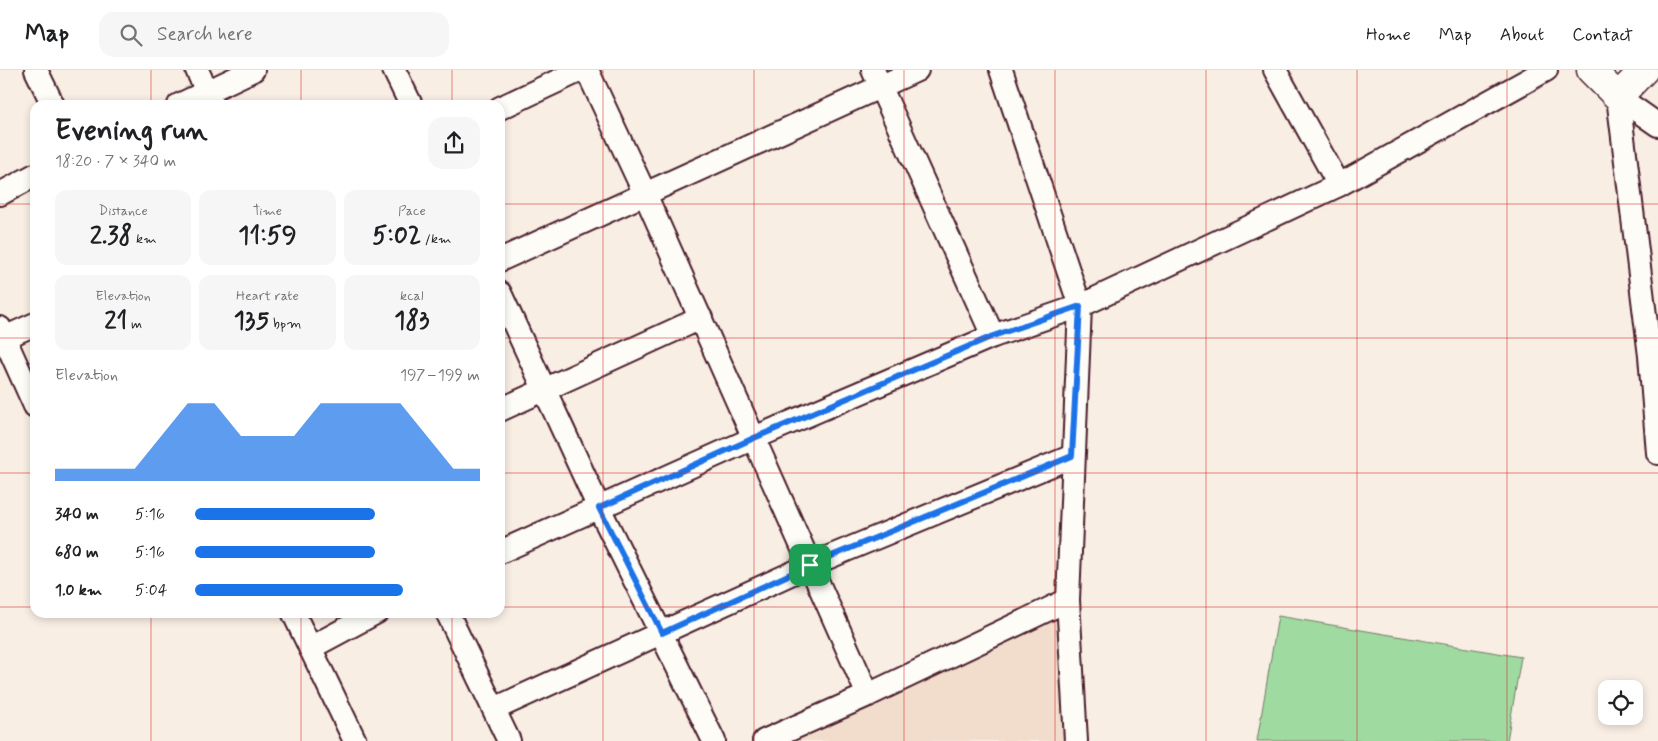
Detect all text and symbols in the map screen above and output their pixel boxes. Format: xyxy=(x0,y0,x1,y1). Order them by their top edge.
search box xyxy=(99,12,449,57)
text: Map xyxy=(25,19,69,50)
icon: search xyxy=(117,21,145,49)
text: Search here xyxy=(157,22,253,47)
text: Home xyxy=(1366,23,1411,47)
text: Map xyxy=(1439,23,1472,47)
text: About xyxy=(1500,23,1544,47)
text: Contact xyxy=(1572,23,1633,47)
text: Evening run xyxy=(55,113,208,150)
button: share xyxy=(428,117,480,169)
text: 18:20 · 7 × 340 m xyxy=(55,151,176,172)
text: Distance xyxy=(99,202,148,220)
text: Time xyxy=(253,202,282,220)
text: Pace xyxy=(398,202,426,220)
text: 2.38 xyxy=(90,220,132,253)
text: 11:59 xyxy=(238,220,297,253)
text: 5:02 xyxy=(372,220,421,253)
text: km xyxy=(132,230,157,248)
text: /km xyxy=(421,230,451,248)
text: Elevation xyxy=(96,287,151,305)
text: Heart rate xyxy=(236,287,299,305)
text: kcal xyxy=(400,287,424,305)
text: 21 xyxy=(104,305,127,338)
text: 135 xyxy=(234,305,269,338)
text: 183 xyxy=(394,305,429,338)
text: m xyxy=(127,315,142,333)
text: bpm xyxy=(269,315,301,333)
text: Elevation xyxy=(55,365,118,386)
text: 197–199 m xyxy=(400,365,480,386)
text: 340 m xyxy=(55,504,99,525)
text: 5:16 xyxy=(135,504,165,525)
text: 680 m xyxy=(55,542,99,563)
text: 5:16 xyxy=(135,542,165,563)
pin xyxy=(789,544,831,586)
icon: arrive xyxy=(796,551,824,579)
text: 1.0 km xyxy=(55,580,102,601)
text: 5:04 xyxy=(135,580,168,601)
map controls xyxy=(1598,680,1643,725)
button: locate xyxy=(1598,680,1643,725)

